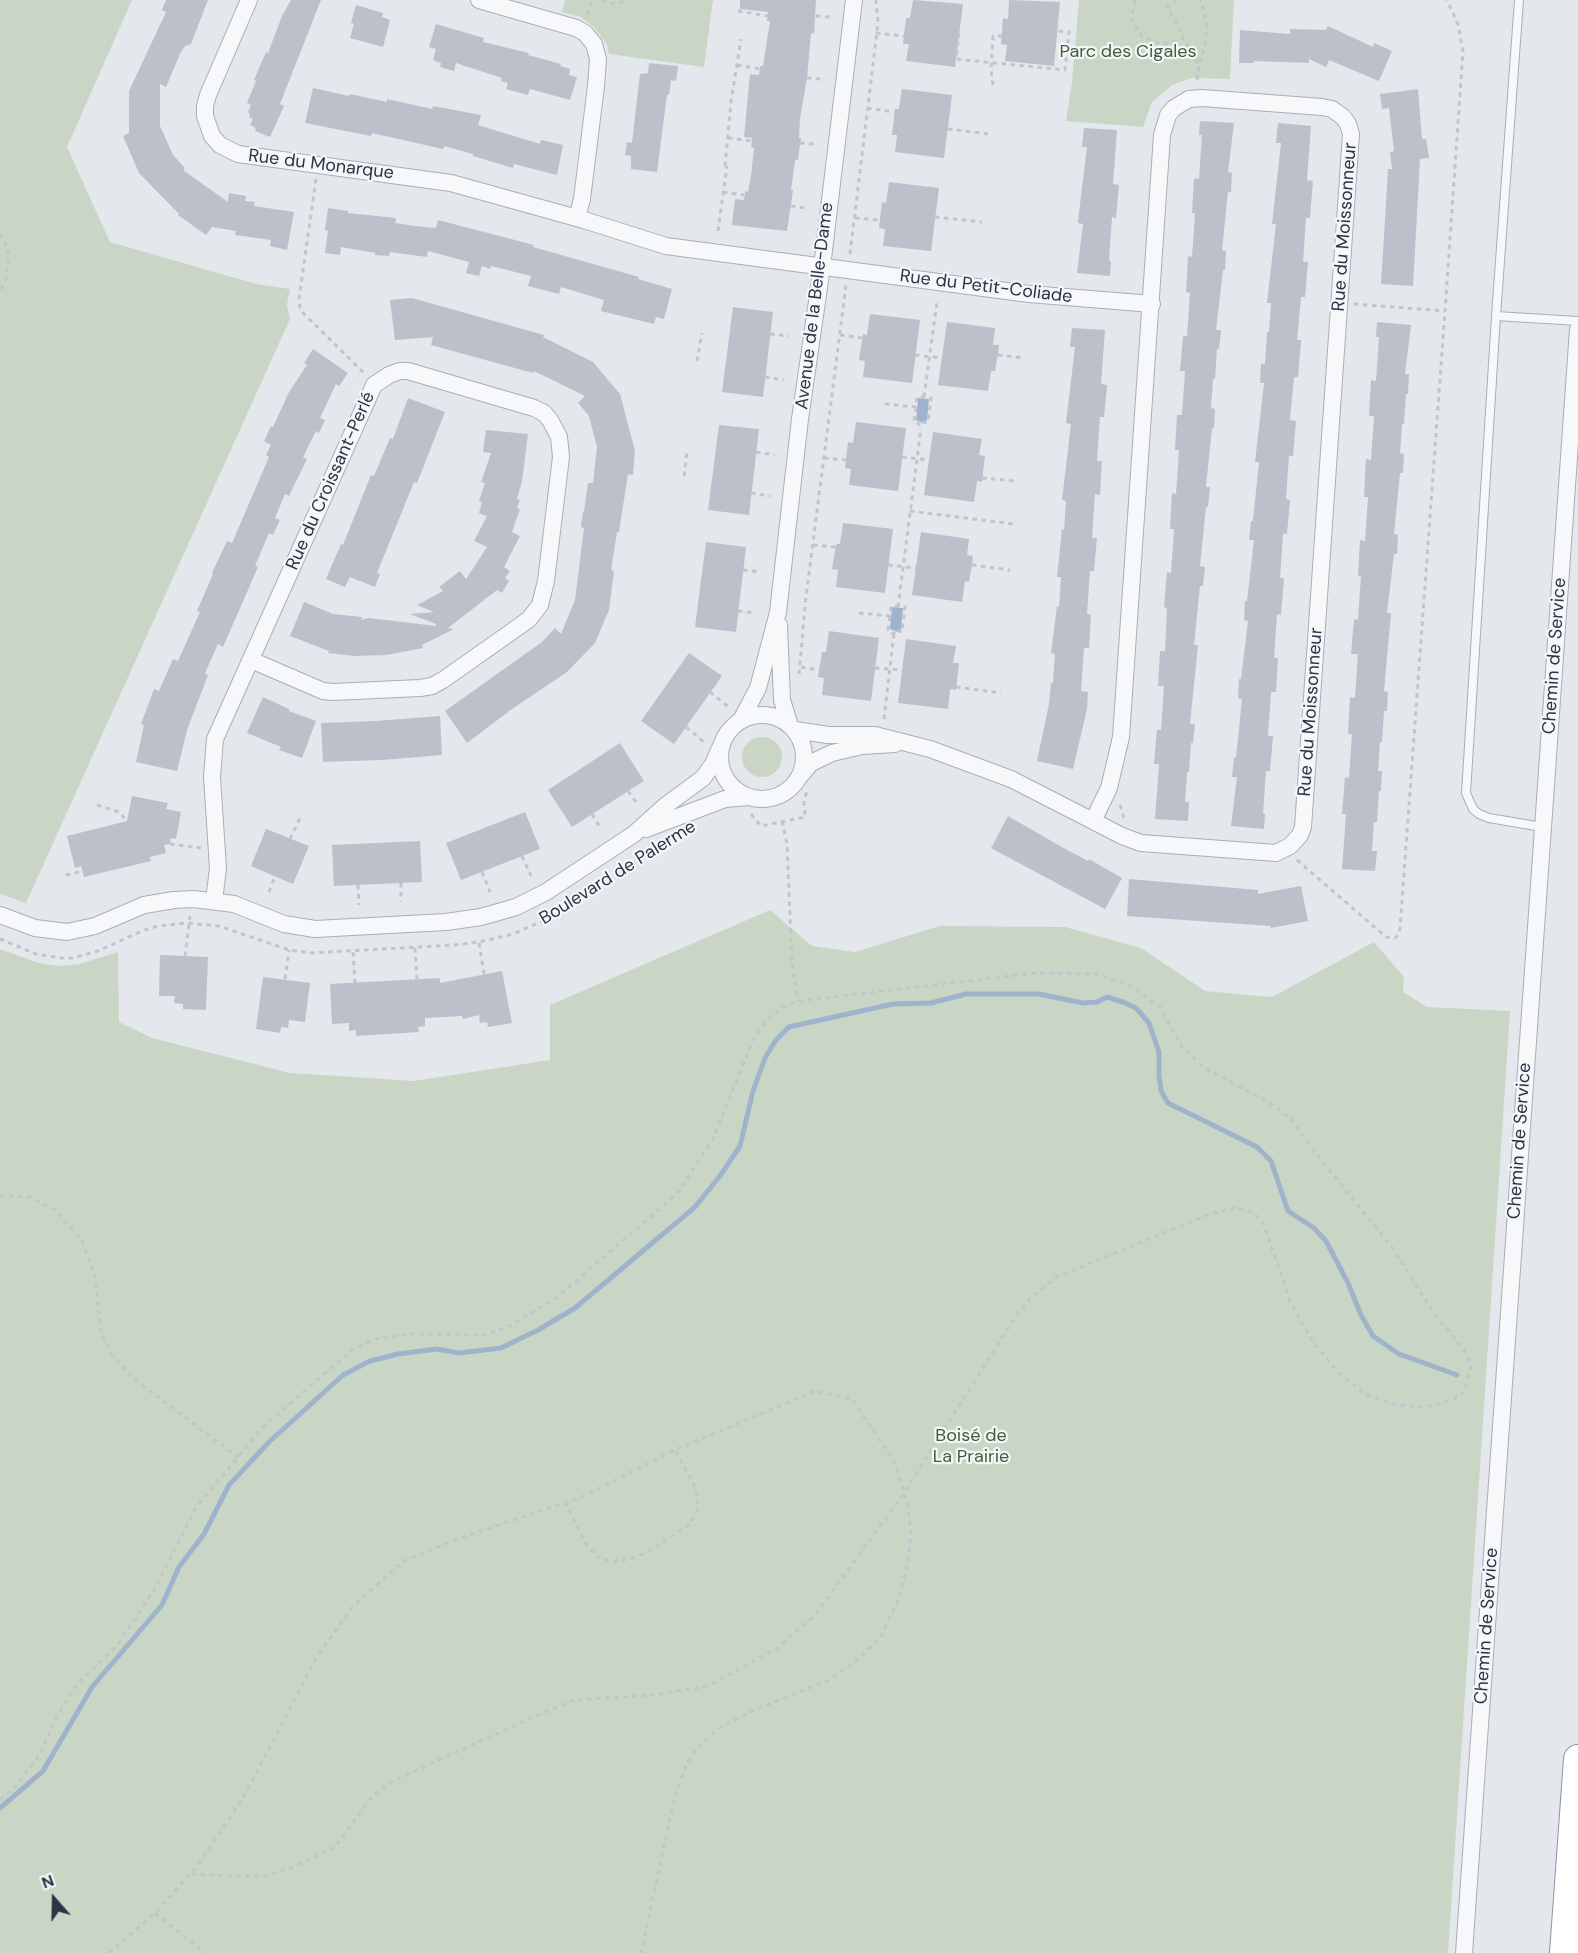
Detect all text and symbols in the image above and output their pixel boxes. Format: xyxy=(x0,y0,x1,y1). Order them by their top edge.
park label: Parc des Cigales xyxy=(1060,41,1196,63)
street label: Rue du Moissonneur xyxy=(1328,142,1362,312)
street label: Rue du Monarque xyxy=(247,145,395,185)
street label: Avenue de la Belle-Dame xyxy=(792,201,838,411)
street label: Rue du Petit-Coliade xyxy=(899,266,1073,308)
street label: Rue du Croissant-Perlé xyxy=(282,389,380,573)
street label: Chemin de Service xyxy=(1539,577,1571,735)
street label: Rue du Moissonneur xyxy=(1294,627,1328,797)
street label: Boulevard de Palerme xyxy=(536,816,700,930)
street label: Chemin de Service xyxy=(1504,1062,1536,1220)
park label: Boisé de La Prairie xyxy=(933,1425,1009,1468)
street label: Chemin de Service xyxy=(1471,1547,1503,1705)
north arrow xyxy=(24,1869,84,1929)
text: N xyxy=(39,1870,57,1893)

